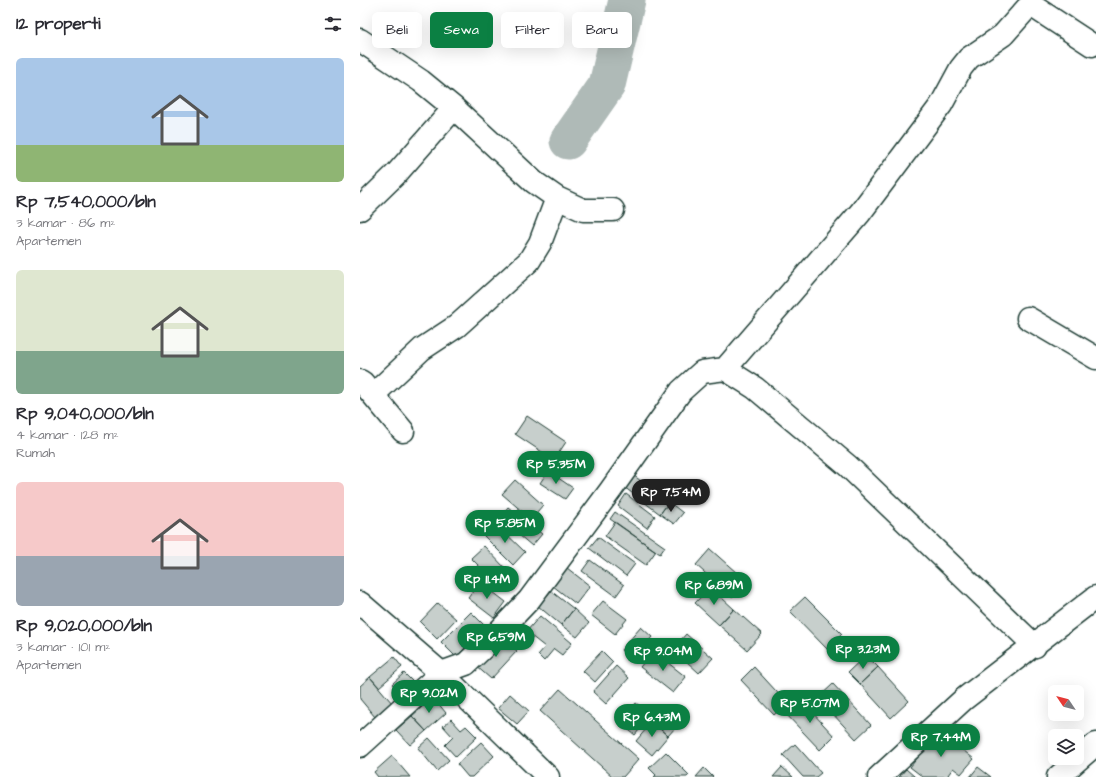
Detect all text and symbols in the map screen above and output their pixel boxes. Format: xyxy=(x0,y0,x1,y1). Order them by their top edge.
text: 12 properti xyxy=(16,12,101,36)
chip: Beli xyxy=(372,12,422,48)
chip: Sewa xyxy=(430,12,493,48)
chip: Filter xyxy=(501,12,564,48)
chip: Baru xyxy=(572,12,632,48)
icon: filters xyxy=(322,13,344,35)
icon: home xyxy=(144,84,216,156)
text: Rp 7,540,000/bln xyxy=(16,190,156,214)
text: 3 kamar · 86 m² xyxy=(16,214,115,232)
text: Apartemen xyxy=(16,232,81,250)
icon: home xyxy=(144,296,216,368)
text: Rp 9,040,000/bln xyxy=(16,402,154,426)
text: 4 kamar · 128 m² xyxy=(16,426,119,444)
text: Rumah xyxy=(16,444,55,462)
pin: Rp 5.35M xyxy=(515,451,597,485)
text: Rp 5.35M xyxy=(526,455,586,473)
pin: Rp 7.54M xyxy=(630,479,712,513)
text: Rp 7.54M xyxy=(641,483,701,501)
icon: home xyxy=(144,508,216,580)
pin: Rp 5.85M xyxy=(464,510,546,544)
text: Rp 5.85M xyxy=(474,514,536,532)
pin: Rp 11.4M xyxy=(446,566,528,600)
text: Rp 11.4M xyxy=(464,570,510,588)
pin: Rp 6.89M xyxy=(673,572,755,606)
text: Rp 6.89M xyxy=(685,576,743,594)
text: Rp 9,020,000/bln xyxy=(16,614,152,638)
pin: Rp 6.59M xyxy=(455,624,537,658)
text: Rp 6.59M xyxy=(466,628,526,646)
pin: Rp 3.23M xyxy=(822,636,904,670)
text: 3 kamar · 101 m² xyxy=(16,638,110,656)
pin: Rp 9.04M xyxy=(622,638,704,672)
text: Rp 3.23M xyxy=(836,640,890,658)
text: Rp 9.04M xyxy=(634,642,692,660)
text: Apartemen xyxy=(16,656,81,674)
pin: Rp 9.02M xyxy=(388,680,470,714)
text: Rp 9.02M xyxy=(400,684,458,702)
north arrow xyxy=(1048,685,1084,721)
map controls xyxy=(1048,685,1084,765)
pin: Rp 5.07M xyxy=(769,690,851,724)
text: Rp 5.07M xyxy=(780,694,840,712)
pin: Rp 6.43M xyxy=(611,704,693,738)
text: Rp 6.43M xyxy=(623,708,681,726)
pin: Rp 7.44M xyxy=(900,724,982,758)
text: Rp 7.44M xyxy=(911,728,971,746)
button: layers xyxy=(1048,729,1084,765)

